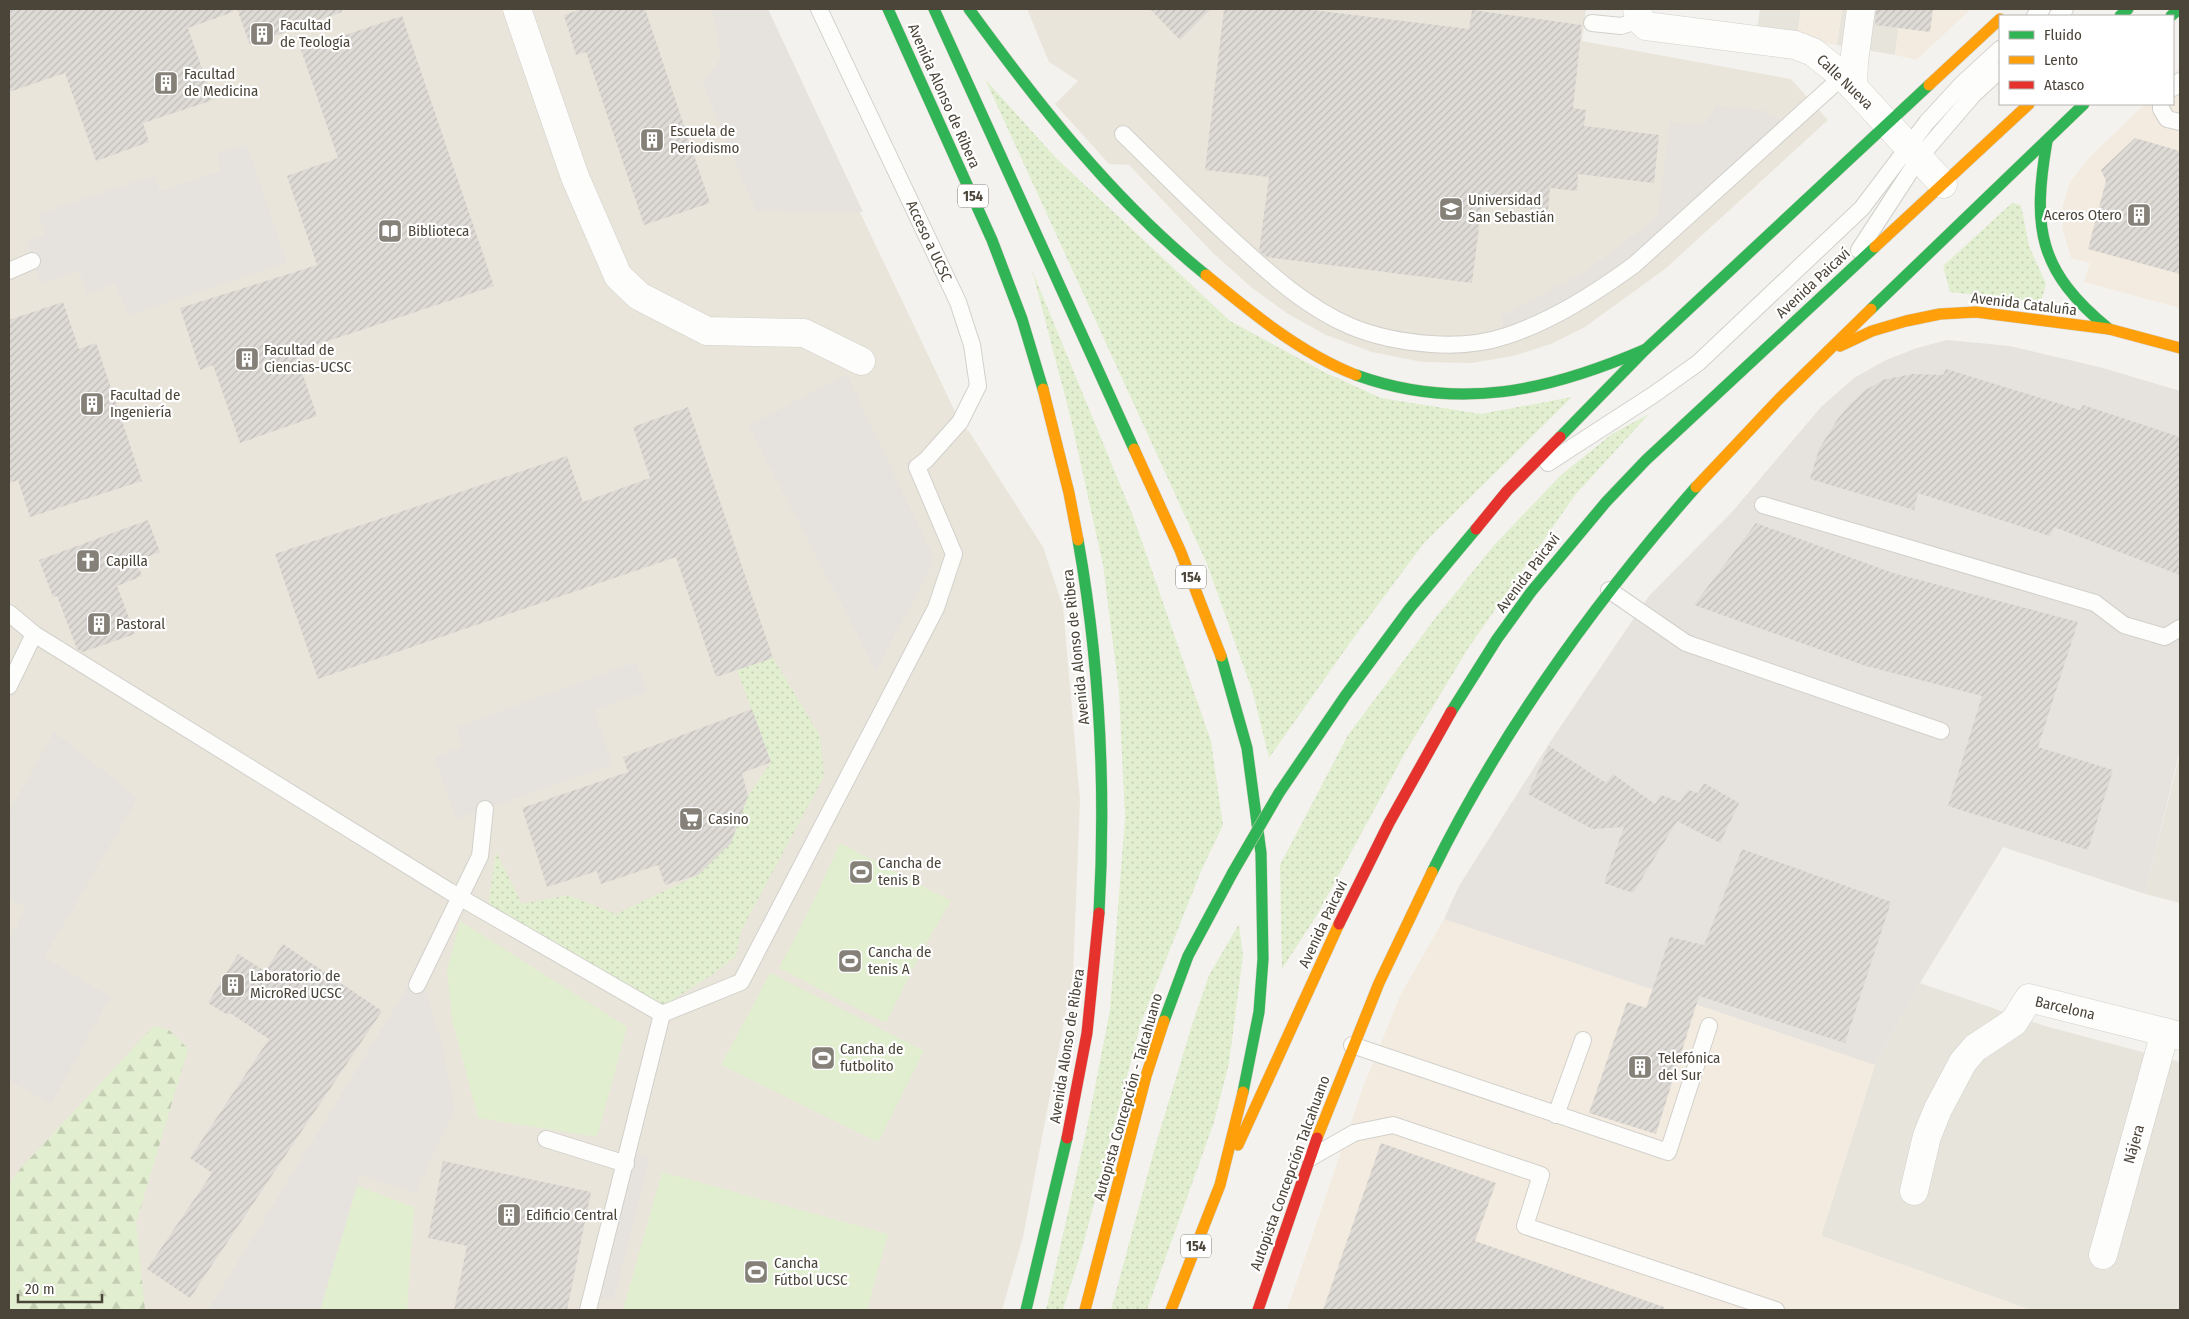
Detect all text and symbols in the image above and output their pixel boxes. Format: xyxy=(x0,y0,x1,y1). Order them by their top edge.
legend xyxy=(1999,15,2174,105)
place label: Facultad de Teología xyxy=(280,16,350,51)
building icon: Facultad de Teología xyxy=(249,21,275,47)
street label: Avenida Alonso de Ribera xyxy=(904,21,984,171)
text: Fluido xyxy=(2044,26,2082,44)
street label: Calle Nueva xyxy=(1813,51,1877,113)
text: Lento xyxy=(2044,51,2078,69)
place label: Facultad de Medicina xyxy=(184,65,258,100)
building icon: Facultad de Medicina xyxy=(153,70,179,96)
text: Atasco xyxy=(2044,76,2084,94)
place label: Escuela de Periodismo xyxy=(670,122,739,157)
building icon: Escuela de Periodismo xyxy=(639,127,665,153)
road number: 154 xyxy=(958,185,988,208)
place label: Universidad San Sebastián xyxy=(1468,191,1555,226)
school or university icon: Universidad San Sebastián xyxy=(1438,196,1464,222)
street label: Acceso a UCSC xyxy=(902,197,956,285)
building icon: Aceros Otero xyxy=(2126,202,2152,228)
place label: Aceros Otero xyxy=(2044,206,2122,224)
library icon: Biblioteca xyxy=(377,218,403,244)
place label: Biblioteca xyxy=(408,222,469,240)
street label: Avenida Paicaví xyxy=(1772,244,1854,322)
street label: Avenida Cataluña xyxy=(1970,289,2078,319)
place label: Facultad de Ciencias-UCSC xyxy=(264,341,352,376)
building icon: Facultad de Ciencias-UCSC xyxy=(234,346,260,372)
place label: Facultad de Ingeniería xyxy=(110,386,180,421)
building icon: Facultad de Ingeniería xyxy=(79,391,105,417)
street label: Avenida Paicaví xyxy=(1492,530,1564,616)
church icon: Capilla xyxy=(75,548,101,574)
place label: Capilla xyxy=(106,552,148,570)
road number: 154 xyxy=(1176,566,1206,588)
street label: Avenida Alonso de Ribera xyxy=(1059,568,1093,726)
building icon: Pastoral xyxy=(86,611,112,637)
place label: Pastoral xyxy=(116,615,165,633)
supermarket icon: Casino xyxy=(678,806,704,832)
place label: Casino xyxy=(708,810,749,828)
place label: Cancha de tenis B xyxy=(878,854,941,889)
sports icon: Cancha de tenis B xyxy=(848,859,874,885)
street label: Avenida Paicaví xyxy=(1295,877,1351,971)
place label: Cancha de tenis A xyxy=(868,943,931,978)
sports icon: Cancha de tenis A xyxy=(837,948,863,974)
place label: Laboratorio de MicroRed UCSC xyxy=(250,967,342,1002)
street label: Avenida Alonso de Ribera xyxy=(1046,967,1088,1125)
building icon: Laboratorio de MicroRed UCSC xyxy=(220,972,246,998)
street label: Autopista Concepción - Talcahuano xyxy=(1090,991,1166,1203)
street label: Barcelona xyxy=(2033,992,2097,1024)
place label: Cancha de futbolito xyxy=(840,1040,903,1075)
sports icon: Cancha de futbolito xyxy=(810,1045,836,1071)
place label: Telefónica del Sur xyxy=(1658,1049,1720,1084)
building icon: Telefónica del Sur xyxy=(1627,1054,1653,1080)
street label: Autopista Concepción Talcahuano xyxy=(1246,1073,1334,1273)
street label: Nájera xyxy=(2120,1122,2148,1166)
building icon: Edificio Central xyxy=(496,1202,522,1228)
place label: Edificio Central xyxy=(526,1206,618,1224)
road number: 154 xyxy=(1181,1234,1211,1258)
place label: Cancha Fútbol UCSC xyxy=(774,1254,848,1289)
sports icon: Cancha Fútbol UCSC xyxy=(743,1259,769,1285)
scale bar xyxy=(18,1272,101,1304)
text: 20 m xyxy=(25,1280,55,1298)

